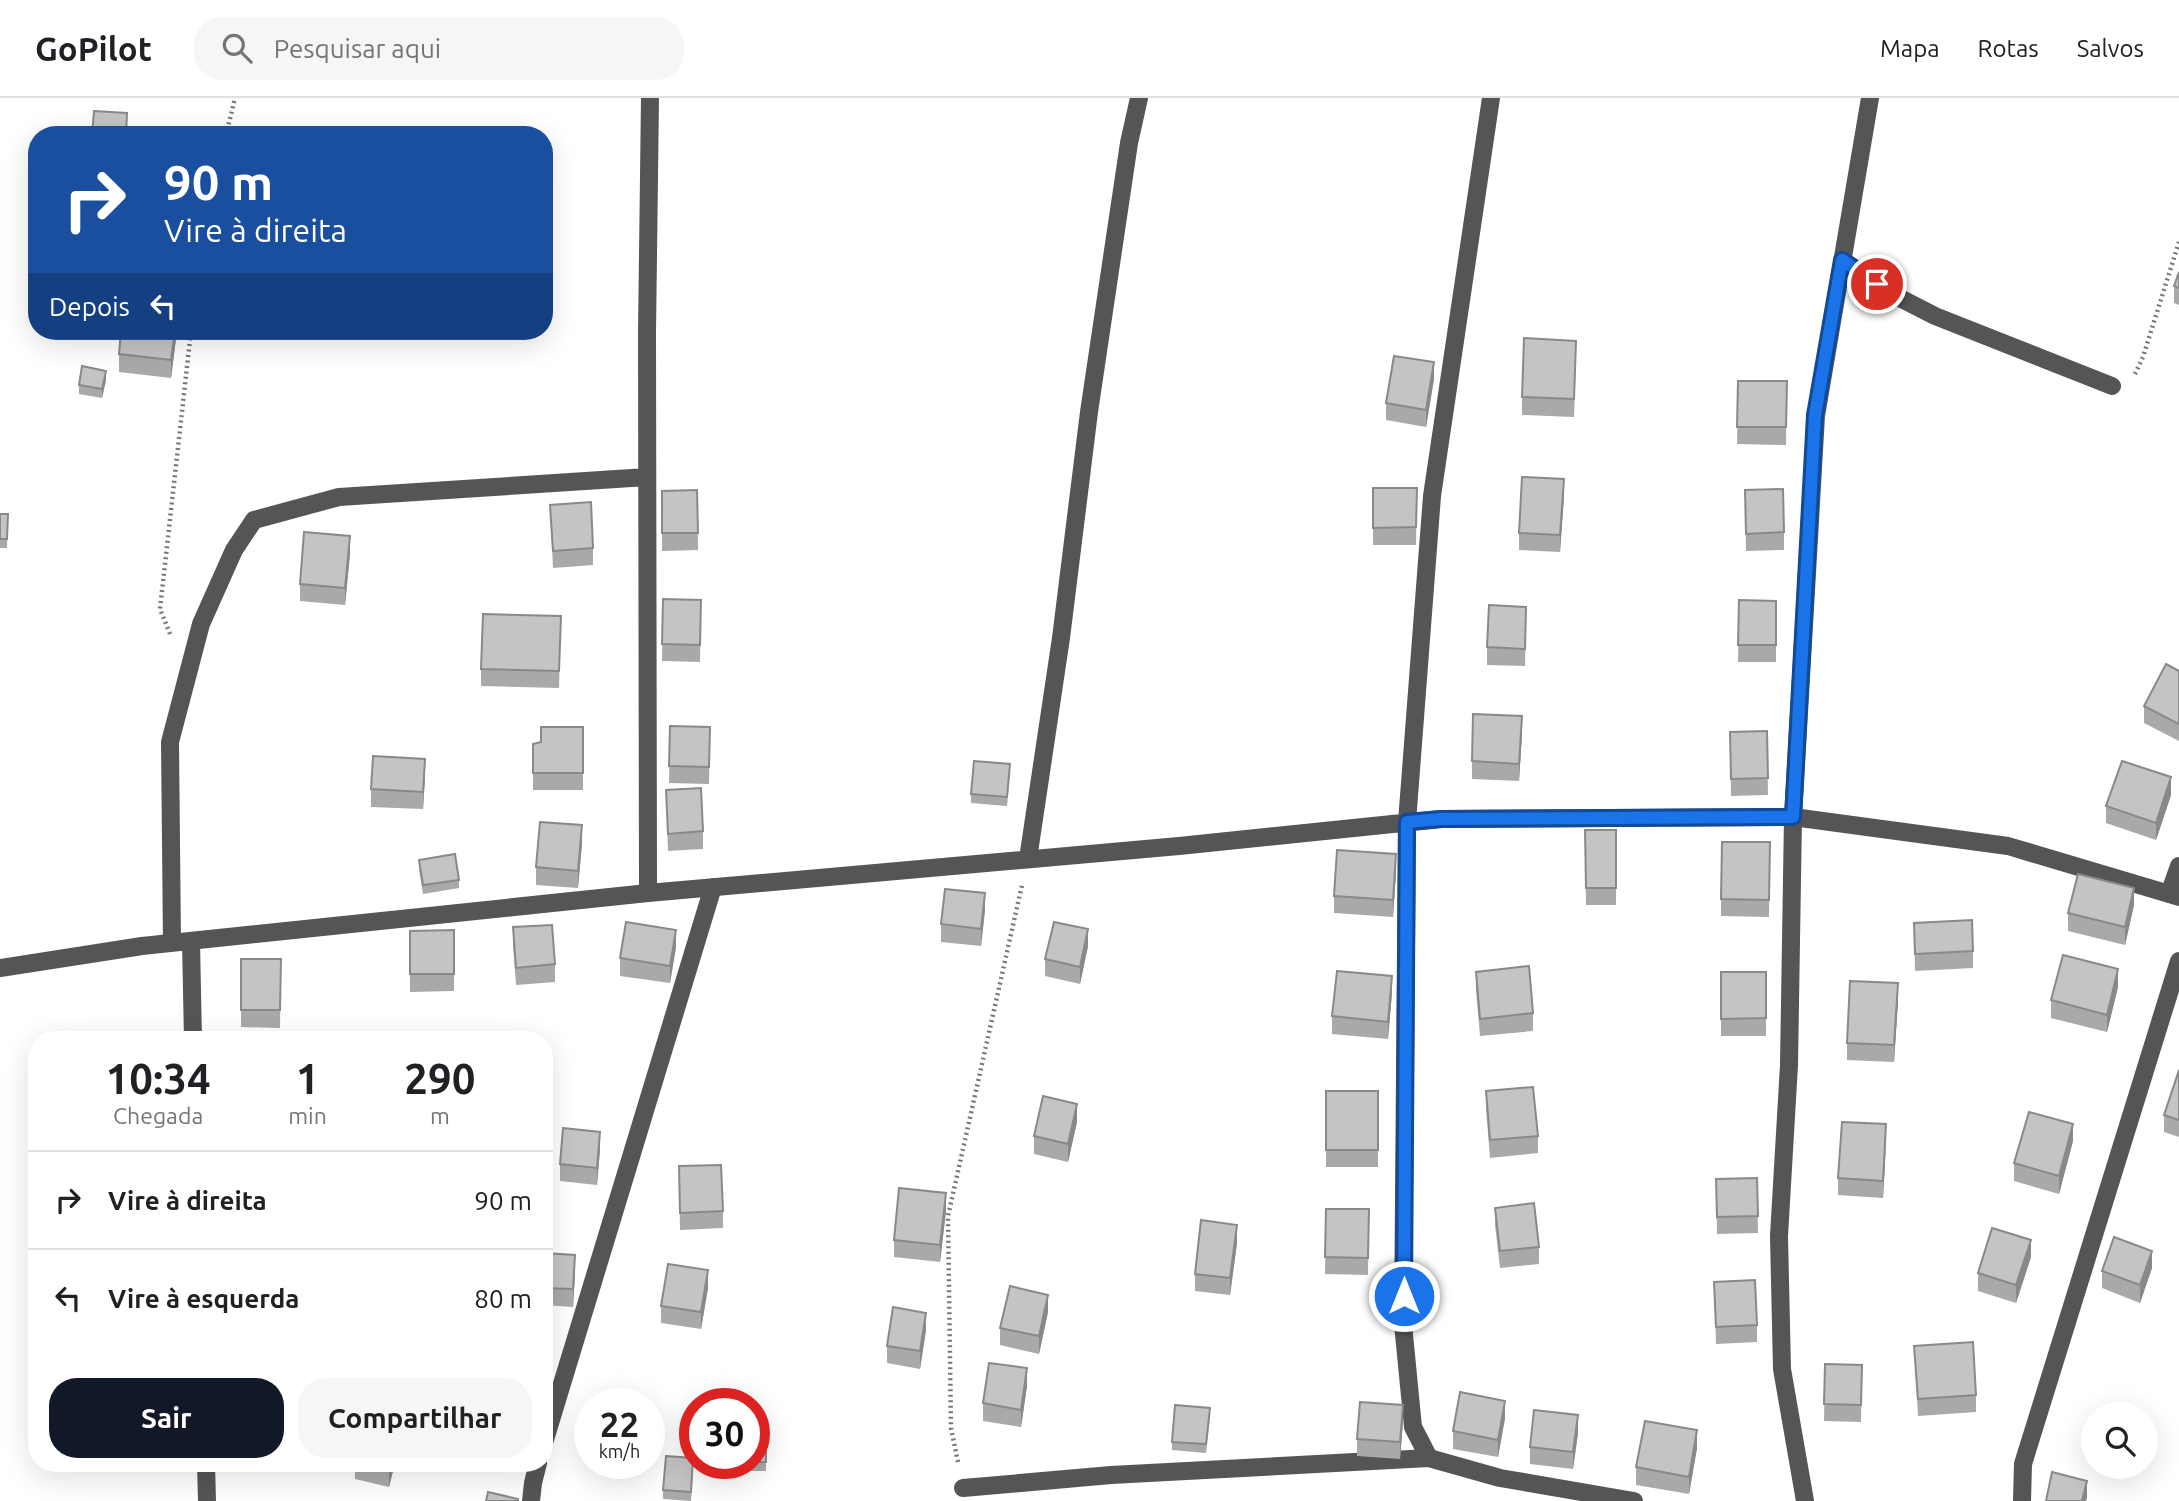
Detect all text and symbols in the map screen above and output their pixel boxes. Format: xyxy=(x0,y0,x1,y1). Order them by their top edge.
search box xyxy=(194,17,684,80)
icon: search xyxy=(218,29,256,67)
text: GoPilot xyxy=(35,30,152,67)
text: Pesquisar aqui xyxy=(274,34,441,63)
text: Mapa xyxy=(1880,35,1940,62)
text: Rotas xyxy=(1978,35,2039,62)
text: Salvos xyxy=(2077,35,2144,62)
icon: right xyxy=(49,154,140,245)
text: 90 m xyxy=(164,154,273,209)
text: Vire à direita xyxy=(164,212,347,248)
pin xyxy=(1847,254,1907,314)
icon: arrive xyxy=(1858,265,1896,303)
icon: left xyxy=(144,287,182,325)
text: Depois xyxy=(49,292,130,321)
text: 10:34 xyxy=(106,1055,211,1102)
text: 1 xyxy=(296,1055,319,1102)
text: 290 xyxy=(404,1055,475,1102)
text: Chegada xyxy=(113,1103,203,1128)
text: min xyxy=(288,1103,327,1128)
text: m xyxy=(430,1103,450,1128)
icon: right xyxy=(49,1181,87,1219)
text: Vire à direita xyxy=(108,1186,267,1215)
text: 90 m xyxy=(474,1186,532,1215)
position arrow xyxy=(1367,1259,1441,1333)
icon: left xyxy=(49,1279,87,1317)
text: Vire à esquerda xyxy=(108,1284,299,1313)
text: 80 m xyxy=(474,1284,532,1313)
button: Sair xyxy=(49,1378,284,1458)
button: Compartilhar xyxy=(298,1378,532,1458)
speed limit sign: 30 xyxy=(679,1388,770,1479)
map controls xyxy=(2081,1402,2158,1479)
button: search xyxy=(2081,1402,2158,1479)
text: 22 xyxy=(600,1404,639,1444)
text: km/h xyxy=(599,1441,640,1461)

